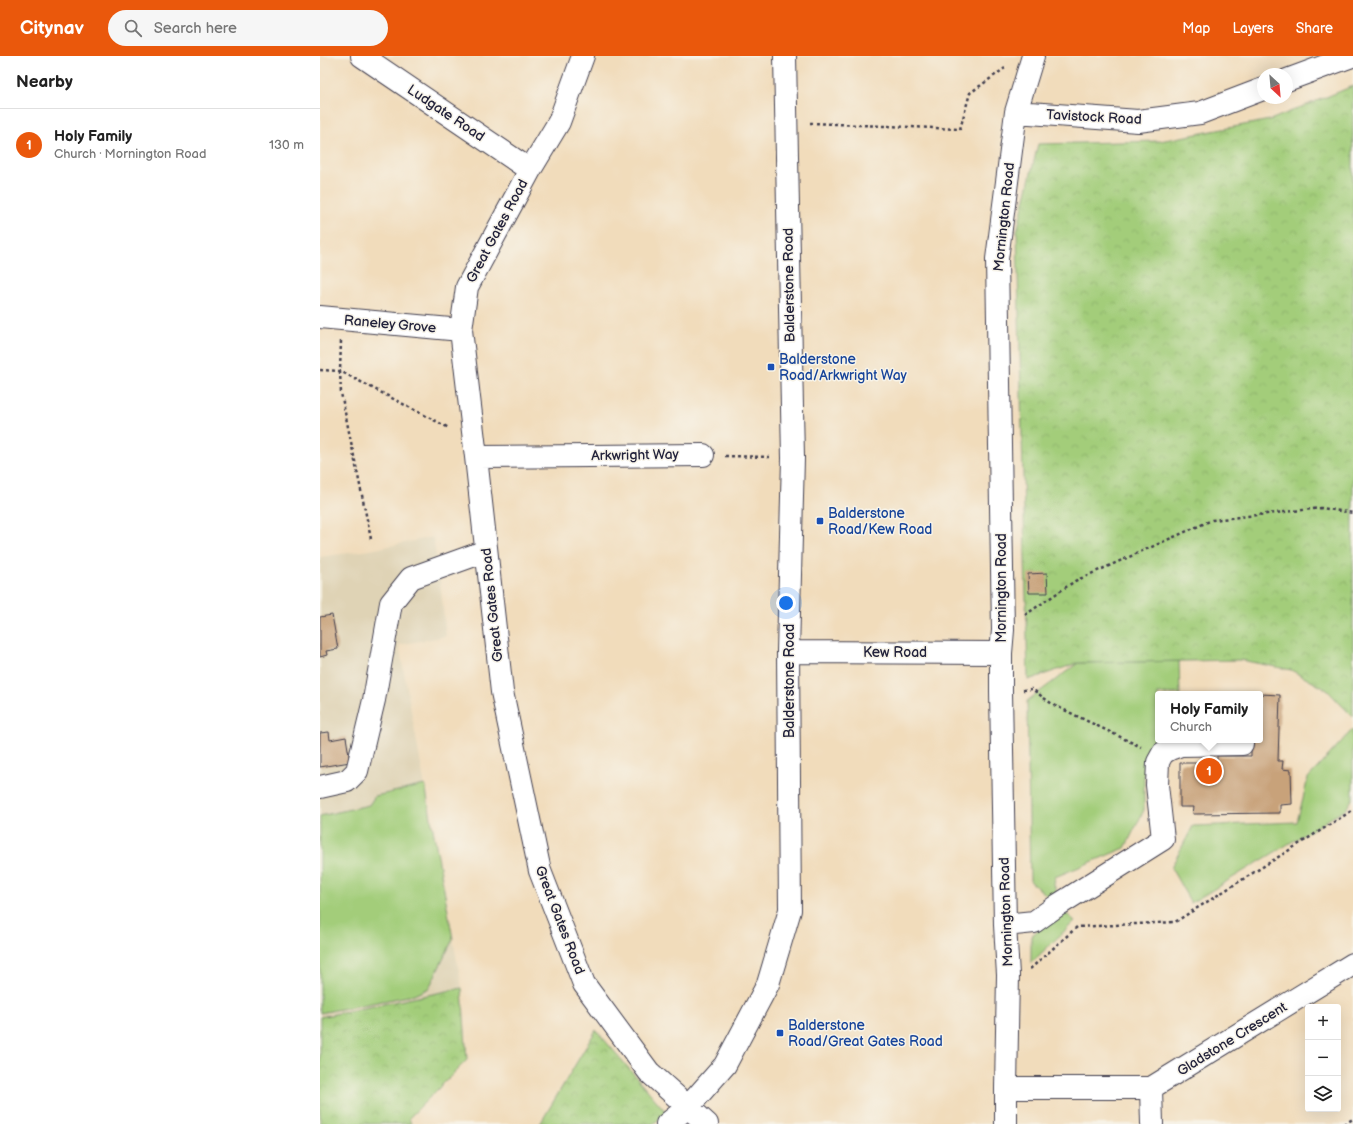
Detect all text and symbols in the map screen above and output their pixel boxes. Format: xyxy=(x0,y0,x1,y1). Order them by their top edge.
search box xyxy=(108,10,388,46)
text: Citynav xyxy=(20,17,84,40)
icon: search xyxy=(122,17,144,39)
text: Search here xyxy=(154,19,237,38)
text: Map xyxy=(1182,20,1210,37)
text: Layers xyxy=(1232,20,1274,37)
text: Share xyxy=(1296,20,1333,37)
north arrow xyxy=(1257,68,1293,104)
text: Nearby xyxy=(16,72,73,92)
street label: Ludgate Road xyxy=(404,81,488,145)
street label: Tavistock Road xyxy=(1046,106,1142,128)
text: Holy Family xyxy=(54,127,132,146)
text: 1 xyxy=(26,137,32,153)
text: 130 m xyxy=(269,137,304,153)
text: Church · Mornington Road xyxy=(54,146,206,162)
street label: Mornington Road xyxy=(990,162,1018,272)
street label: Great Gates Road xyxy=(463,176,531,286)
street label: Balderstone Road xyxy=(780,228,798,342)
street label: Raneley Grove xyxy=(343,312,437,336)
place label: Balderstone Road/Arkwright Way xyxy=(779,351,908,384)
marker: Balderstone Road/Arkwright Way xyxy=(766,362,776,372)
street label: Arkwright Way xyxy=(591,446,680,464)
place label: Balderstone Road/Kew Road xyxy=(828,505,932,538)
marker: Balderstone Road/Kew Road xyxy=(815,516,825,526)
street label: Mornington Road xyxy=(993,533,1010,643)
street label: Great Gates Road xyxy=(478,547,506,663)
your location xyxy=(776,593,796,613)
street label: Balderstone Road xyxy=(781,624,798,738)
street label: Kew Road xyxy=(863,644,927,661)
popup xyxy=(1155,691,1263,743)
text: Holy Family xyxy=(1170,700,1248,719)
text: Church xyxy=(1170,719,1212,735)
pin: 1 xyxy=(1196,756,1222,786)
street label: Mornington Road xyxy=(996,857,1016,967)
street label: Great Gates Road xyxy=(532,863,588,977)
street label: Gladstone Crescent xyxy=(1174,998,1291,1080)
map controls xyxy=(1305,1004,1341,1112)
button: + xyxy=(1305,1004,1341,1040)
place label: Balderstone Road/Great Gates Road xyxy=(788,1017,943,1050)
marker: Balderstone Road/Great Gates Road xyxy=(775,1028,785,1038)
button: − xyxy=(1305,1040,1341,1076)
button: layers xyxy=(1305,1076,1341,1112)

